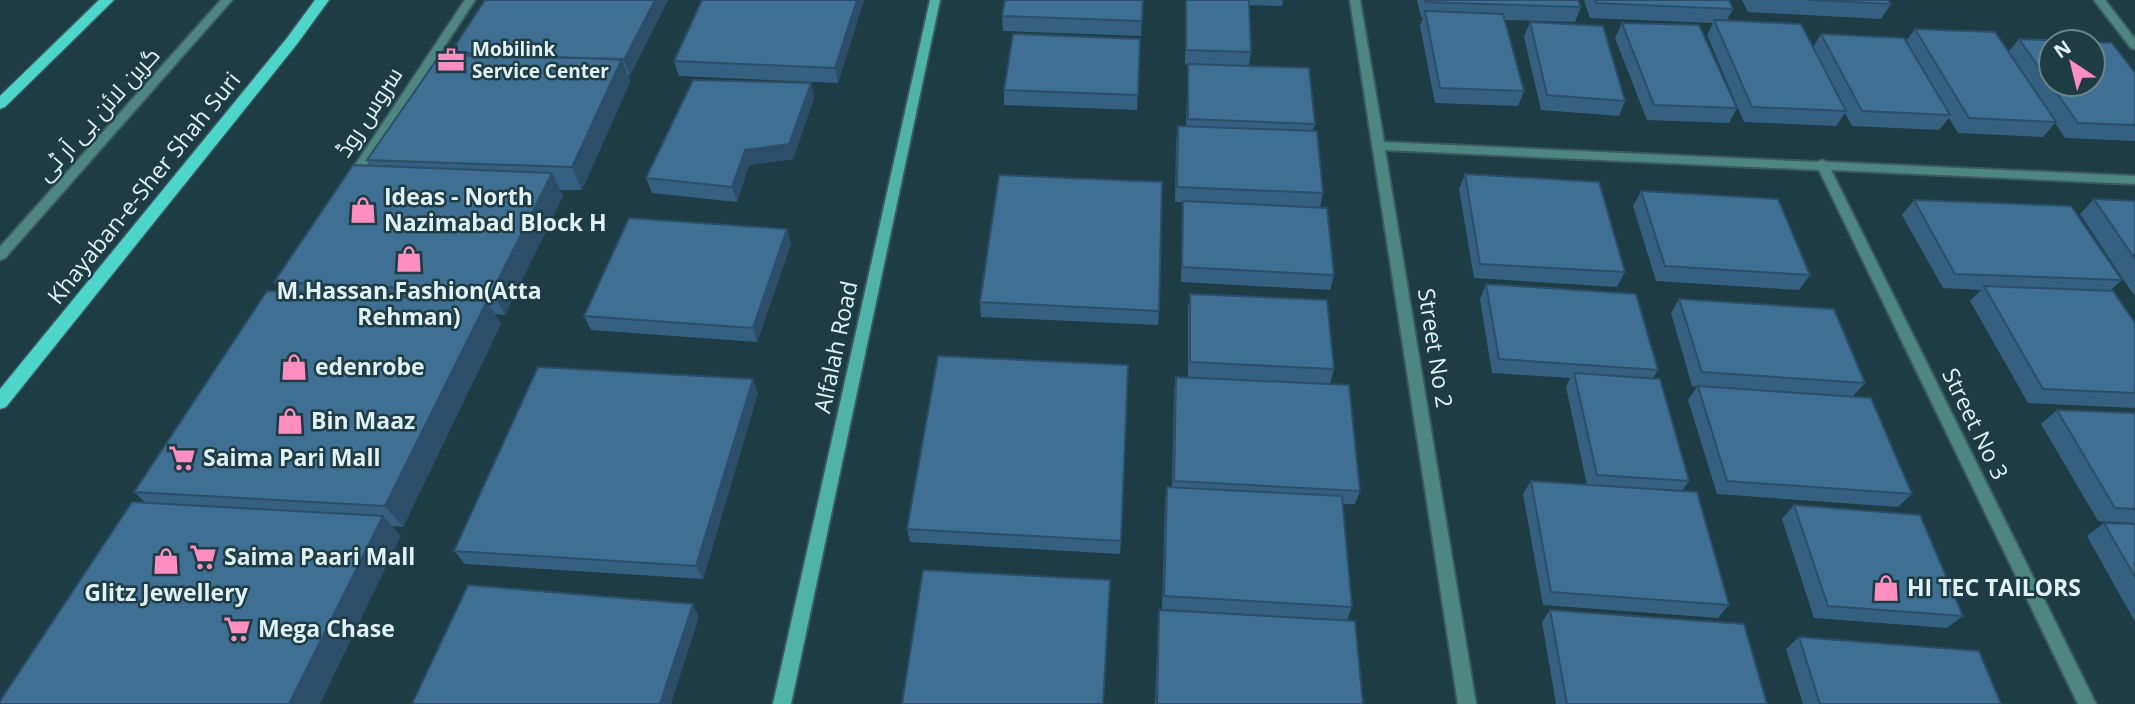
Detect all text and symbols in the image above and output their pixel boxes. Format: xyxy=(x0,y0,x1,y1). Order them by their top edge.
north arrow xyxy=(2037,28,2107,98)
text: N xyxy=(2048,34,2076,64)
place label: Mobilink Service Center xyxy=(472,36,609,84)
street label: گرین لائن بی آر ٹی xyxy=(28,39,166,187)
office icon: Mobilink Service Center xyxy=(436,45,466,75)
street label: سروس روڈ xyxy=(327,60,409,163)
street label: Khayaban-e-Sher Shah Suri xyxy=(39,64,247,310)
place label: Ideas - North Nazimabad Block H xyxy=(384,180,607,238)
shop icon: Ideas - North Nazimabad Block H xyxy=(348,195,378,225)
shop icon: M.Hassan.Fashion(Atta Rehman) xyxy=(394,244,424,274)
place label: M.Hassan.Fashion(Atta Rehman) xyxy=(276,274,542,332)
street label: Alfalah Road xyxy=(805,278,865,416)
street label: Street No 2 xyxy=(1411,286,1461,410)
place label: edenrobe xyxy=(315,350,425,382)
shop icon: edenrobe xyxy=(279,352,309,382)
street label: Street No 3 xyxy=(1935,362,2017,485)
place label: Bin Maaz xyxy=(311,404,415,436)
shop icon: Bin Maaz xyxy=(275,406,305,436)
place label: Saima Pari Mall xyxy=(203,441,380,473)
supermarket icon: Saima Pari Mall xyxy=(167,443,197,473)
place label: Saima Paari Mall xyxy=(224,540,415,572)
supermarket icon: Saima Paari Mall xyxy=(188,542,218,572)
shop icon: Glitz Jewellery xyxy=(151,546,181,576)
place label: HI TEC TAILORS xyxy=(1907,571,2081,603)
shop icon: HI TEC TAILORS xyxy=(1871,573,1901,603)
place label: Glitz Jewellery xyxy=(84,576,249,608)
place label: Mega Chase xyxy=(258,612,395,644)
supermarket icon: Mega Chase xyxy=(222,614,252,644)

